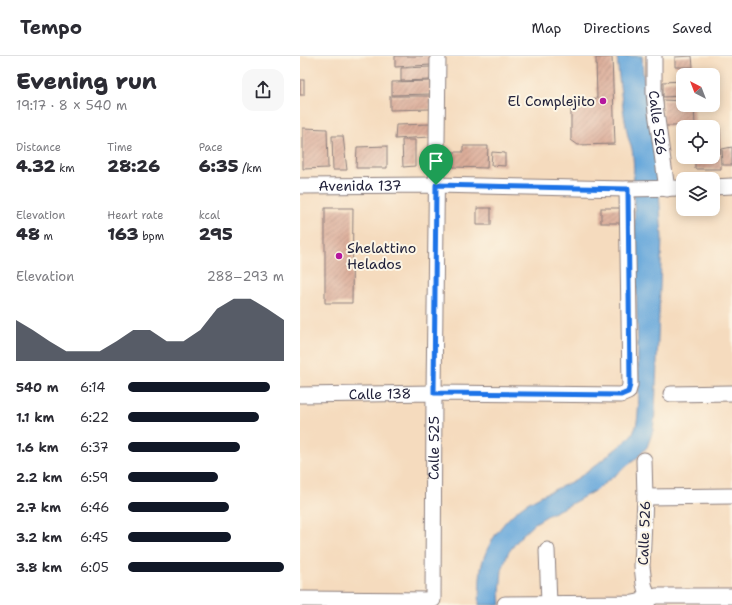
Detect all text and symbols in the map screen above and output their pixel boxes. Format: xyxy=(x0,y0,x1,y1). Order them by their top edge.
text: Tempo xyxy=(20,15,82,40)
text: Map xyxy=(532,19,562,37)
text: Directions xyxy=(584,19,650,37)
text: Saved xyxy=(672,19,712,37)
text: Evening run xyxy=(16,67,157,96)
north arrow xyxy=(676,68,720,112)
map controls xyxy=(676,68,720,216)
button: share xyxy=(242,69,284,111)
street label: Calle 526 xyxy=(645,90,671,156)
place label: El Complejito xyxy=(507,92,595,110)
marker: El Complejito xyxy=(598,96,608,106)
text: 19:17 · 8 × 540 m xyxy=(16,97,127,114)
button: locate xyxy=(676,120,720,164)
text: Distance xyxy=(16,140,61,155)
text: Time xyxy=(107,140,133,155)
text: Pace xyxy=(199,140,223,155)
pin xyxy=(419,144,453,185)
icon: arrive xyxy=(425,150,447,172)
text: 4.32 xyxy=(16,155,55,177)
text: 28:26 xyxy=(107,155,160,177)
text: 6:35 xyxy=(199,155,238,177)
text: km xyxy=(55,161,75,176)
text: /km xyxy=(238,161,262,176)
button: layers xyxy=(676,172,720,216)
street label: Avenida 137 xyxy=(318,176,402,195)
text: Elevation xyxy=(16,208,65,223)
text: Heart rate xyxy=(107,208,163,223)
text: kcal xyxy=(199,208,220,223)
text: 48 xyxy=(16,223,40,245)
text: 163 xyxy=(107,223,138,245)
text: 295 xyxy=(199,223,233,245)
text: m xyxy=(40,229,53,244)
text: bpm xyxy=(138,229,164,244)
place label: Shelattino Helados xyxy=(347,239,416,273)
marker: Shelattino Helados xyxy=(334,251,344,261)
text: Elevation xyxy=(16,268,74,285)
text: 288–293 m xyxy=(207,268,284,285)
text: 540 m xyxy=(16,379,59,396)
text: 6:14 xyxy=(80,379,105,396)
street label: Calle 138 xyxy=(349,384,411,403)
text: 1.1 km xyxy=(16,409,54,426)
text: 6:22 xyxy=(80,409,109,426)
street label: Calle 525 xyxy=(425,416,443,480)
text: 1.6 km xyxy=(16,439,59,456)
text: 6:37 xyxy=(80,439,109,456)
text: 2.2 km xyxy=(16,469,62,486)
text: 6:59 xyxy=(80,469,108,486)
text: 2.7 km xyxy=(16,499,61,516)
text: 6:46 xyxy=(80,499,109,516)
street label: Calle 526 xyxy=(634,500,654,566)
text: 3.2 km xyxy=(16,529,62,546)
text: 6:45 xyxy=(80,529,108,546)
text: 3.8 km xyxy=(16,559,62,576)
text: 6:05 xyxy=(80,559,109,576)

